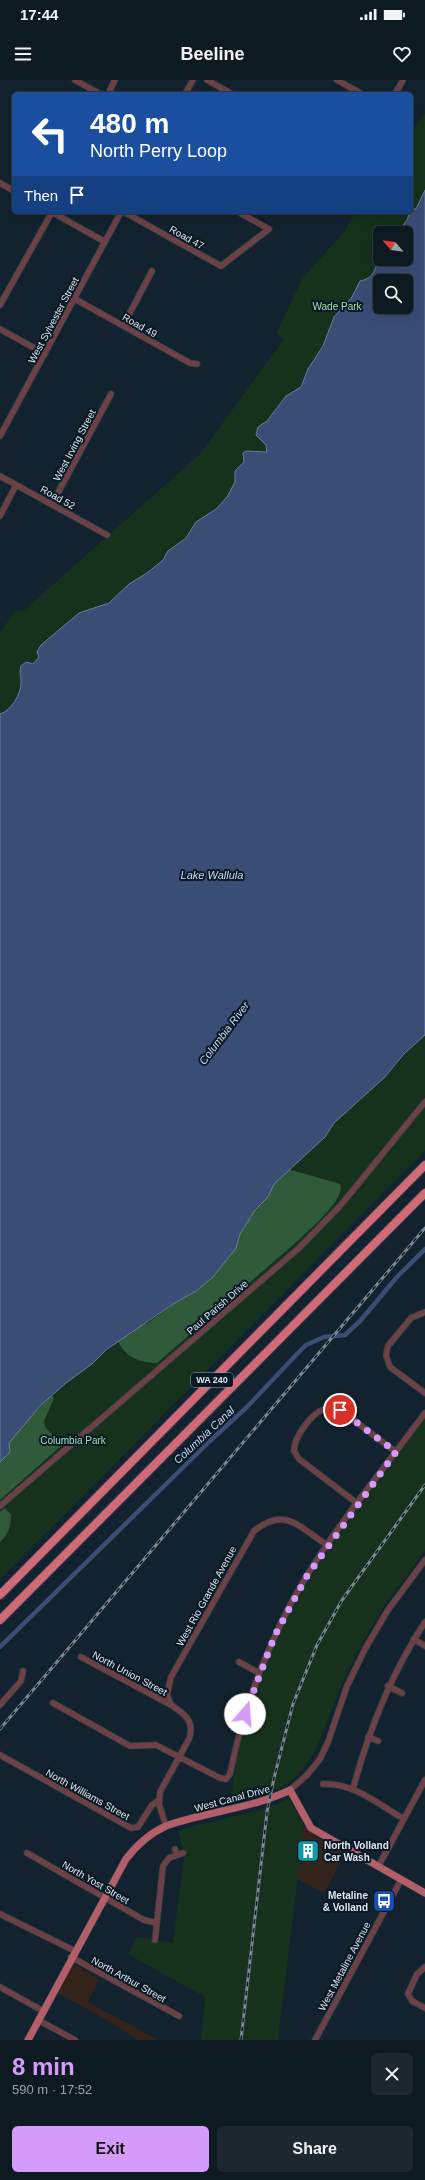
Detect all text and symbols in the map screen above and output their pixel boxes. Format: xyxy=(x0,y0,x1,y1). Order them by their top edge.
text: 17:44 xyxy=(20,6,58,23)
icon: menu xyxy=(12,43,34,65)
icon: heart xyxy=(391,43,413,65)
text: Beeline xyxy=(180,44,245,64)
icon: left xyxy=(24,108,76,160)
text: 480 m xyxy=(90,108,169,139)
text: North Perry Loop xyxy=(90,141,227,161)
icon: arrive xyxy=(66,184,88,206)
text: Then xyxy=(24,187,58,204)
street label: Road 47 xyxy=(168,223,206,252)
north arrow xyxy=(373,226,413,266)
map controls xyxy=(373,226,413,314)
button: search xyxy=(373,274,413,314)
street label: West Sylvester Street xyxy=(26,275,81,365)
park label: Wade Park xyxy=(312,301,363,312)
street label: Road 49 xyxy=(121,311,159,340)
street label: West Irving Street xyxy=(51,407,98,483)
street label: Road 52 xyxy=(39,483,77,512)
water label: Lake Wallula xyxy=(181,869,243,881)
water label: Columbia River xyxy=(197,998,252,1067)
street label: Paul Parish Drive xyxy=(185,1278,250,1337)
road number: WA 240 xyxy=(191,1373,233,1387)
pin xyxy=(323,1393,357,1427)
icon: arrive xyxy=(329,1399,351,1421)
water label: Columbia Canal xyxy=(171,1404,237,1466)
park label: Columbia Park xyxy=(40,1435,107,1446)
street label: West Rio Grande Avenue xyxy=(174,1544,239,1648)
street label: North Union Street xyxy=(91,1649,169,1698)
position arrow xyxy=(224,1693,266,1735)
street label: North Williams Street xyxy=(44,1767,132,1822)
street label: West Canal Drive xyxy=(193,1783,271,1814)
building icon: North Volland Car Wash xyxy=(295,1838,321,1864)
place label: North Volland Car Wash xyxy=(324,1840,389,1863)
street label: North Yost Street xyxy=(60,1859,131,1906)
bus stop icon: Metaline & Volland xyxy=(371,1888,397,1914)
place label: Metaline & Volland xyxy=(323,1890,368,1913)
street label: West Metaline Avenue xyxy=(316,1920,373,2013)
street label: North Arthur Street xyxy=(90,1954,168,2005)
text: 8 min xyxy=(12,2053,75,2080)
button: close xyxy=(371,2053,413,2095)
text: 590 m · 17:52 xyxy=(12,2082,92,2097)
button: Exit xyxy=(12,2126,209,2172)
button: Share xyxy=(217,2126,413,2172)

